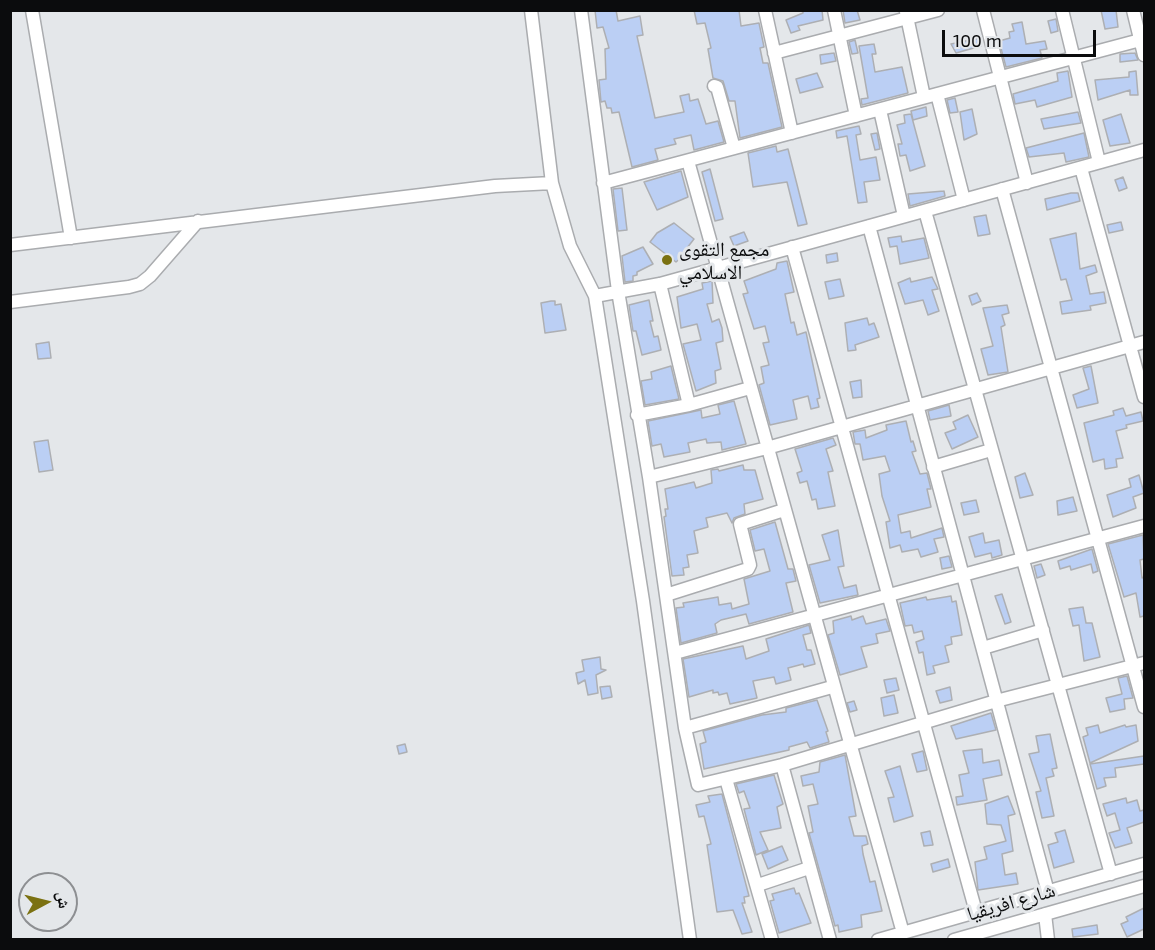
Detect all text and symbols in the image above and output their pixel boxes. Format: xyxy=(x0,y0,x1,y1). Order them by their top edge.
scale bar xyxy=(945,18,1100,56)
text: 100 m xyxy=(953,29,1002,51)
place label: مجمع التقوى الاسلامي xyxy=(679,237,769,284)
marker: مجمع التقوى الاسلامي xyxy=(660,253,674,267)
north arrow xyxy=(18,872,78,932)
street label: شارع افريقيا xyxy=(964,878,1058,926)
text: ش xyxy=(54,890,75,910)

